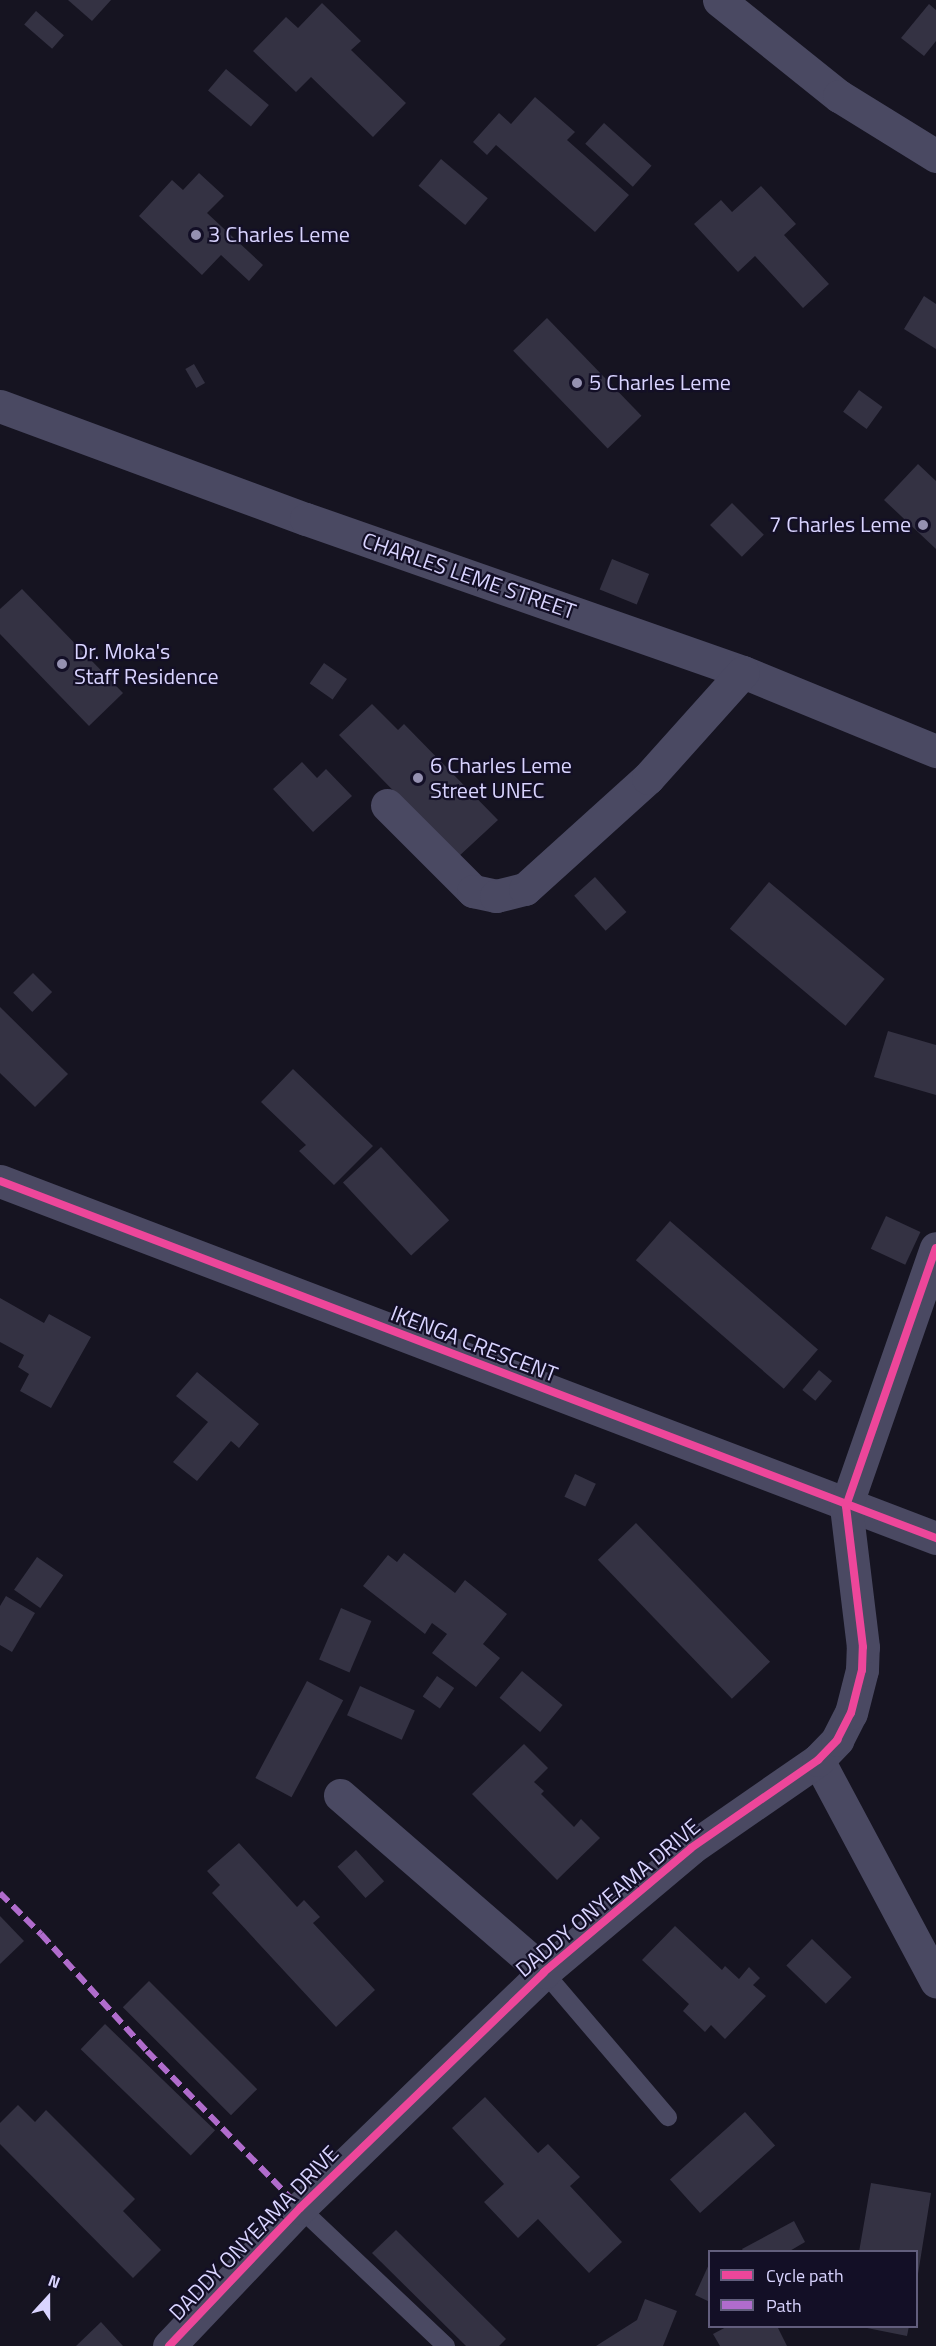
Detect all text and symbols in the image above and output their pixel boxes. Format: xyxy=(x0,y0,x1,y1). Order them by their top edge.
place label: 3 Charles Leme xyxy=(208,222,350,248)
marker: 3 Charles Leme xyxy=(189,228,203,242)
place label: 5 Charles Leme xyxy=(589,370,731,396)
marker: 5 Charles Leme xyxy=(570,376,584,390)
place label: 7 Charles Leme xyxy=(769,512,911,538)
marker: 7 Charles Leme xyxy=(916,518,930,532)
street label: CHARLES LEME STREET xyxy=(359,527,579,625)
place label: Dr. Moka's Staff Residence xyxy=(74,638,219,690)
marker: Dr. Moka's Staff Residence xyxy=(55,657,69,671)
place label: 6 Charles Leme Street UNEC xyxy=(430,752,572,804)
marker: 6 Charles Leme Street UNEC xyxy=(411,771,425,785)
street label: IKENGA CRESCENT xyxy=(387,1300,561,1388)
street label: DADDY ONYEAMA DRIVE xyxy=(510,1813,706,1983)
street label: DADDY ONYEAMA DRIVE xyxy=(164,2140,344,2326)
legend xyxy=(708,2250,918,2328)
text: Cycle path xyxy=(766,2262,844,2289)
north arrow xyxy=(18,2268,78,2328)
text: N xyxy=(45,2268,64,2294)
text: Path xyxy=(766,2292,802,2319)

